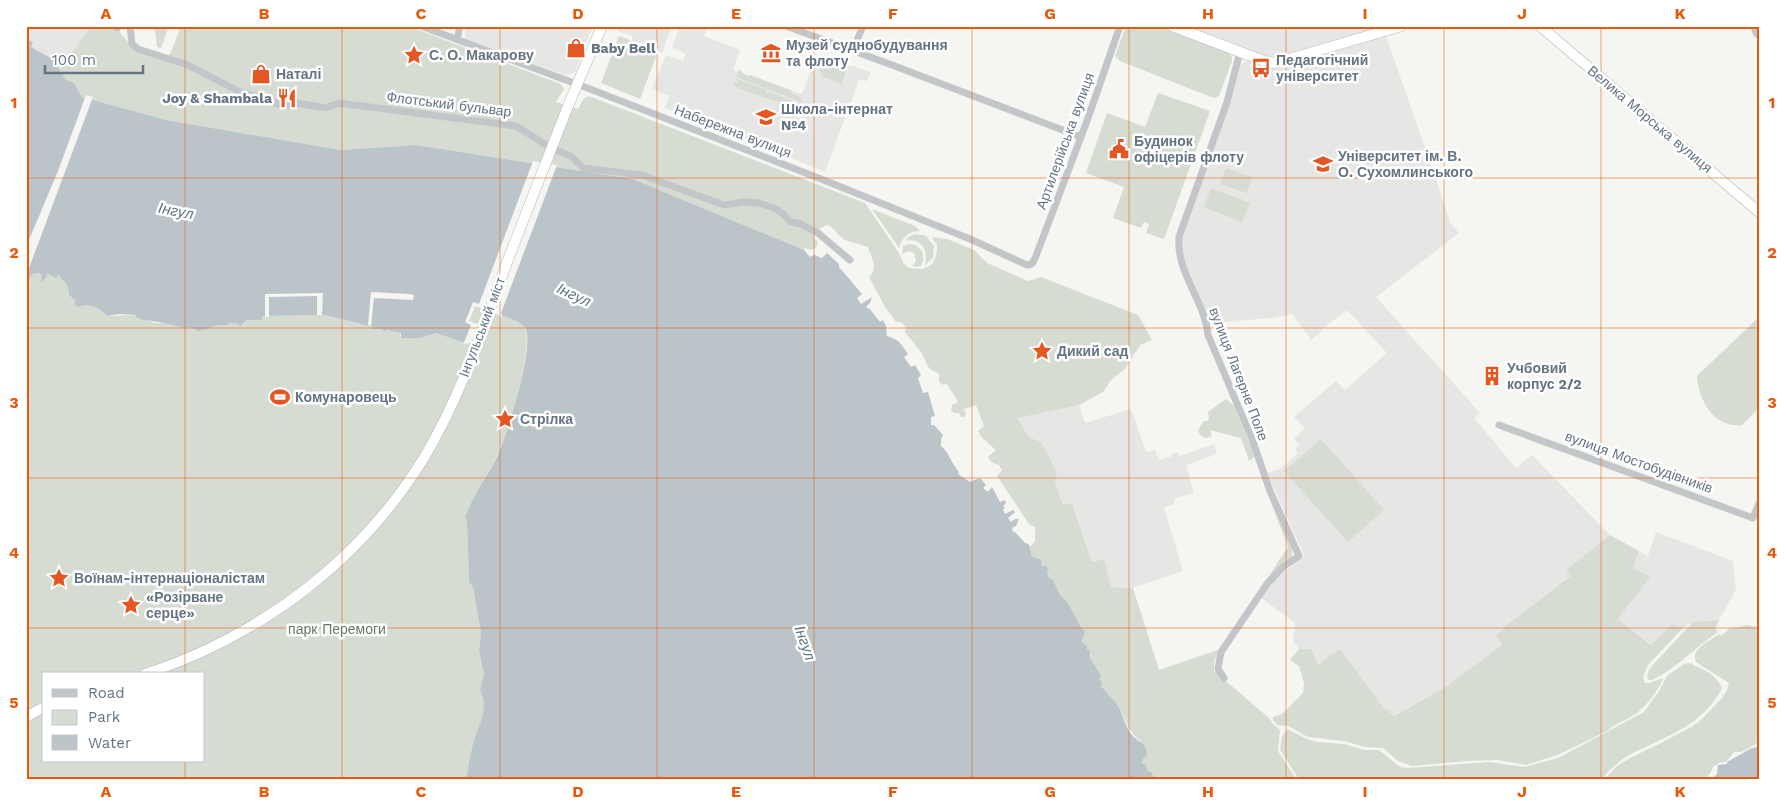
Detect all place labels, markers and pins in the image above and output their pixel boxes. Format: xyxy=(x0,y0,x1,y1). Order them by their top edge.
shop icon: Baby Bell xyxy=(565,37,587,59)
place label: Музей суднобудування та флоту xyxy=(786,37,948,69)
place label: Baby Bell xyxy=(591,40,656,56)
museum icon: Музей суднобудування та флоту xyxy=(760,42,782,64)
place icon: С. О. Макарову xyxy=(403,44,425,66)
place label: С. О. Макарову xyxy=(429,47,534,63)
place label: Педагогічний університет xyxy=(1276,52,1368,84)
bus stop icon: Педагогічний університет xyxy=(1250,57,1272,79)
shop icon: Наталі xyxy=(250,63,272,85)
place label: Наталі xyxy=(276,66,321,82)
restaurant icon: Joy & Shambala xyxy=(276,87,298,109)
place label: Joy & Shambala xyxy=(162,90,273,106)
place label: Школа-інтернат №4 xyxy=(781,101,893,133)
school or university icon: Школа-інтернат №4 xyxy=(755,106,777,128)
place label: Будинок офіцерів флоту xyxy=(1134,133,1244,165)
public building icon: Будинок офіцерів флоту xyxy=(1108,138,1130,160)
place label: Університет ім. В. О. Сухомлинського xyxy=(1338,148,1473,180)
school or university icon: Університет ім. В. О. Сухомлинського xyxy=(1312,153,1334,175)
place icon: Дикий сад xyxy=(1031,340,1053,362)
place label: Дикий сад xyxy=(1057,343,1129,359)
place label: Учбовий корпус 2/2 xyxy=(1507,360,1582,392)
building icon: Учбовий корпус 2/2 xyxy=(1481,365,1503,387)
sports icon: Комунаровець xyxy=(269,386,291,408)
place label: Комунаровець xyxy=(295,389,397,405)
place icon: Стрілка xyxy=(494,408,516,430)
place label: Стрілка xyxy=(520,411,573,427)
place icon: Воїнам-інтернаціоналістам xyxy=(48,567,70,589)
place label: Воїнам-інтернаціоналістам xyxy=(74,570,265,586)
place label: «Розірване серце» xyxy=(146,589,224,621)
place icon: «Розірване серце» xyxy=(120,594,142,616)

